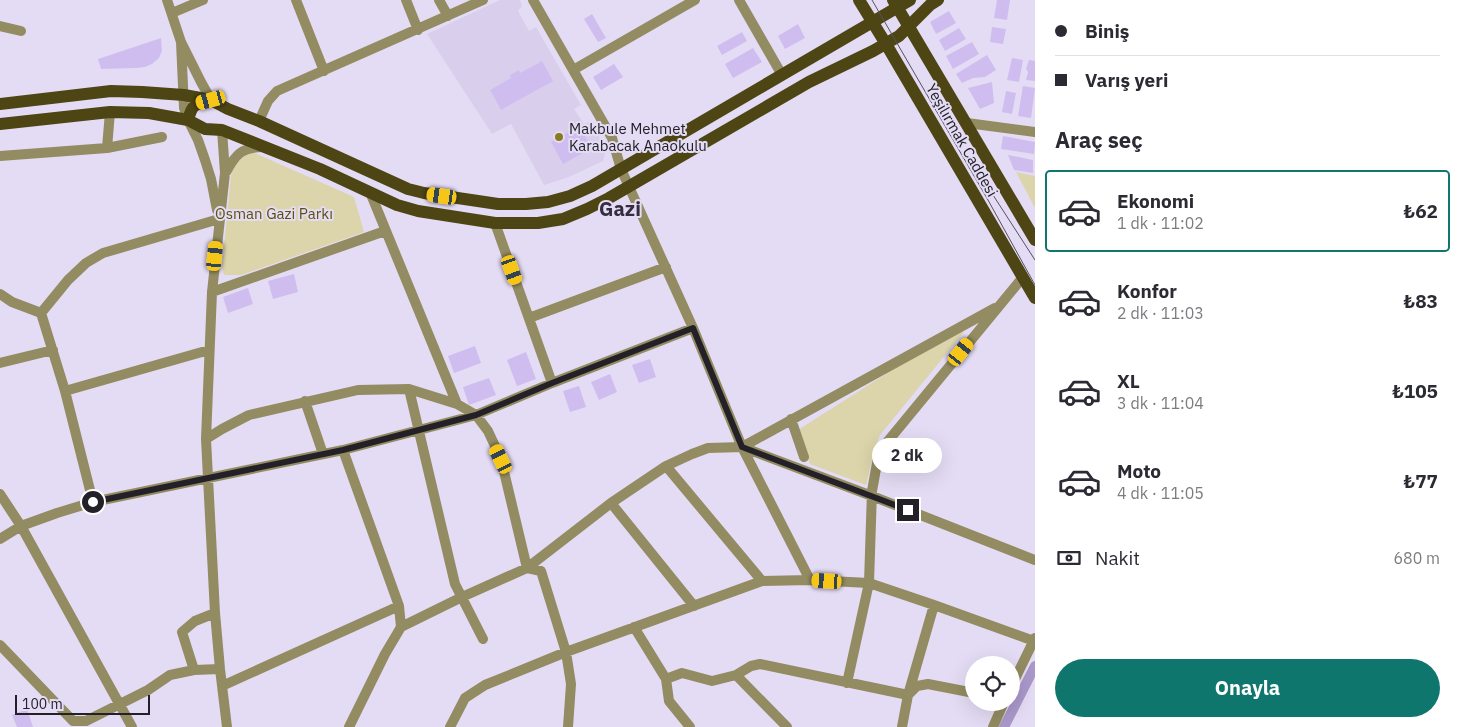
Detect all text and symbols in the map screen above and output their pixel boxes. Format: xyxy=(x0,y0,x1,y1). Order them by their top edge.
text: Biniş xyxy=(1085,19,1129,43)
text: Varış yeri xyxy=(1085,68,1168,92)
street label: Yeşilırmak Caddesi xyxy=(922,80,1002,200)
car xyxy=(194,89,227,111)
place label: Makbule Mehmet Karabacak Anaokulu xyxy=(569,119,707,155)
text: Araç seç xyxy=(1055,125,1143,154)
marker: Makbule Mehmet Karabacak Anaokulu xyxy=(553,131,565,143)
car xyxy=(426,186,457,206)
icon: car xyxy=(1057,189,1102,234)
text: Ekonomi xyxy=(1117,189,1194,213)
district label: Gazi xyxy=(599,195,641,222)
text: ₺62 xyxy=(1404,199,1438,223)
park label: Osman Gazi Parkı xyxy=(215,204,333,223)
text: 1 dk · 11:02 xyxy=(1117,213,1204,233)
car xyxy=(205,240,224,272)
car xyxy=(499,253,524,287)
icon: car xyxy=(1057,279,1102,324)
text: Konfor xyxy=(1117,279,1177,303)
text: ₺83 xyxy=(1404,289,1438,313)
text: 2 dk · 11:03 xyxy=(1117,303,1204,323)
car xyxy=(945,336,976,368)
icon: car xyxy=(1057,369,1102,414)
text: XL xyxy=(1117,369,1140,393)
text: ₺105 xyxy=(1392,379,1438,403)
text: 3 dk · 11:04 xyxy=(1117,393,1204,413)
callout: 2 dk xyxy=(873,438,943,472)
car xyxy=(487,442,514,476)
text: 2 dk xyxy=(891,445,923,465)
icon: car xyxy=(1057,459,1102,504)
text: Moto xyxy=(1117,459,1161,483)
text: ₺77 xyxy=(1404,469,1438,493)
text: 4 dk · 11:05 xyxy=(1117,483,1204,503)
route start xyxy=(82,491,104,513)
route end xyxy=(897,499,919,521)
icon: cash xyxy=(1055,544,1083,572)
text: Nakit xyxy=(1095,546,1140,570)
text: 680 m xyxy=(1393,548,1440,568)
car xyxy=(811,573,842,589)
map controls xyxy=(965,656,1020,711)
button: locate xyxy=(965,656,1020,711)
button: Onayla xyxy=(1055,659,1440,717)
scale bar xyxy=(15,692,150,715)
text: 100 m xyxy=(22,695,63,713)

